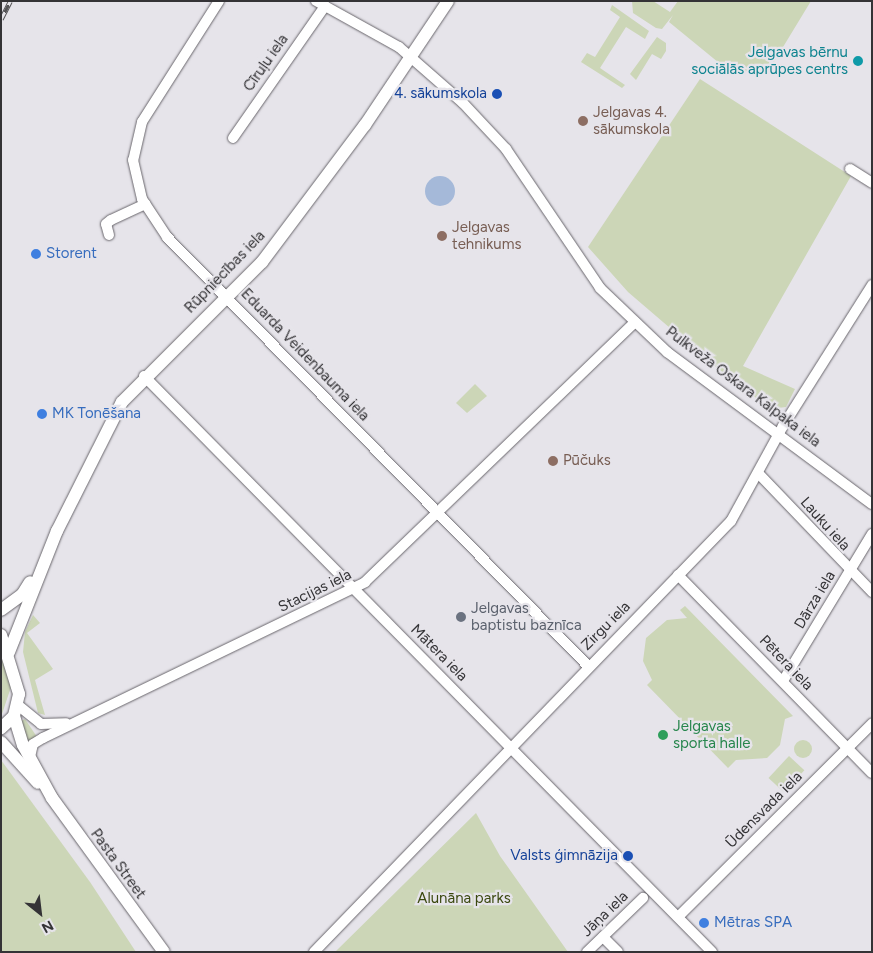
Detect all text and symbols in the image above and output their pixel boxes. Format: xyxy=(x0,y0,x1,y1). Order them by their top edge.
street label: Cīruļu iela xyxy=(240,31,292,95)
place label: Jelgavas bērnu sociālās aprūpes centrs xyxy=(691,43,848,78)
marker: Jelgavas bērnu sociālās aprūpes centrs xyxy=(852,55,864,67)
place label: 4. sākumskola xyxy=(394,85,487,103)
marker: 4. sākumskola xyxy=(491,88,503,100)
place label: Jelgavas 4. sākumskola xyxy=(593,103,670,138)
marker: Jelgavas 4. sākumskola xyxy=(577,115,589,127)
place label: Jelgavas tehnikums xyxy=(452,218,521,253)
street label: Rūpniecības iela xyxy=(181,227,269,317)
marker: Jelgavas tehnikums xyxy=(436,230,448,242)
place label: Storent xyxy=(46,245,97,263)
marker: Storent xyxy=(30,248,42,260)
street label: Eduarda Veidenbauma iela xyxy=(237,285,373,425)
street label: Pulkveža Oskara Kalpaka iela xyxy=(662,323,824,451)
place label: MK Tonēšana xyxy=(52,405,141,423)
marker: MK Tonēšana xyxy=(36,408,48,420)
place label: Pūčuks xyxy=(563,452,611,470)
marker: Pūčuks xyxy=(547,455,559,467)
street label: Lauku iela xyxy=(796,494,854,554)
street label: Stacijas iela xyxy=(276,566,354,616)
street label: Dārza iela xyxy=(791,568,839,632)
street label: Zirgu iela xyxy=(578,598,634,654)
place label: Jelgavas baptistu baznīca xyxy=(471,599,582,634)
marker: Jelgavas baptistu baznīca xyxy=(455,611,467,623)
street label: Mātera iela xyxy=(407,621,471,685)
street label: Pētera iela xyxy=(755,632,817,694)
place label: Jelgavas sporta halle xyxy=(673,717,750,752)
marker: Jelgavas sporta halle xyxy=(657,729,669,741)
street label: Ūdensvada iela xyxy=(722,768,806,852)
street label: Pasta Street xyxy=(87,825,149,903)
place label: Valsts ģimnāzija xyxy=(510,847,618,865)
marker: Valsts ģimnāzija xyxy=(622,850,634,862)
street label: Jāņa iela xyxy=(578,887,632,941)
north arrow xyxy=(15,888,65,938)
park label: Alunāna parks xyxy=(417,890,511,908)
place label: Mētras SPA xyxy=(714,914,792,932)
text: N xyxy=(39,916,56,937)
marker: Mētras SPA xyxy=(698,917,710,929)

